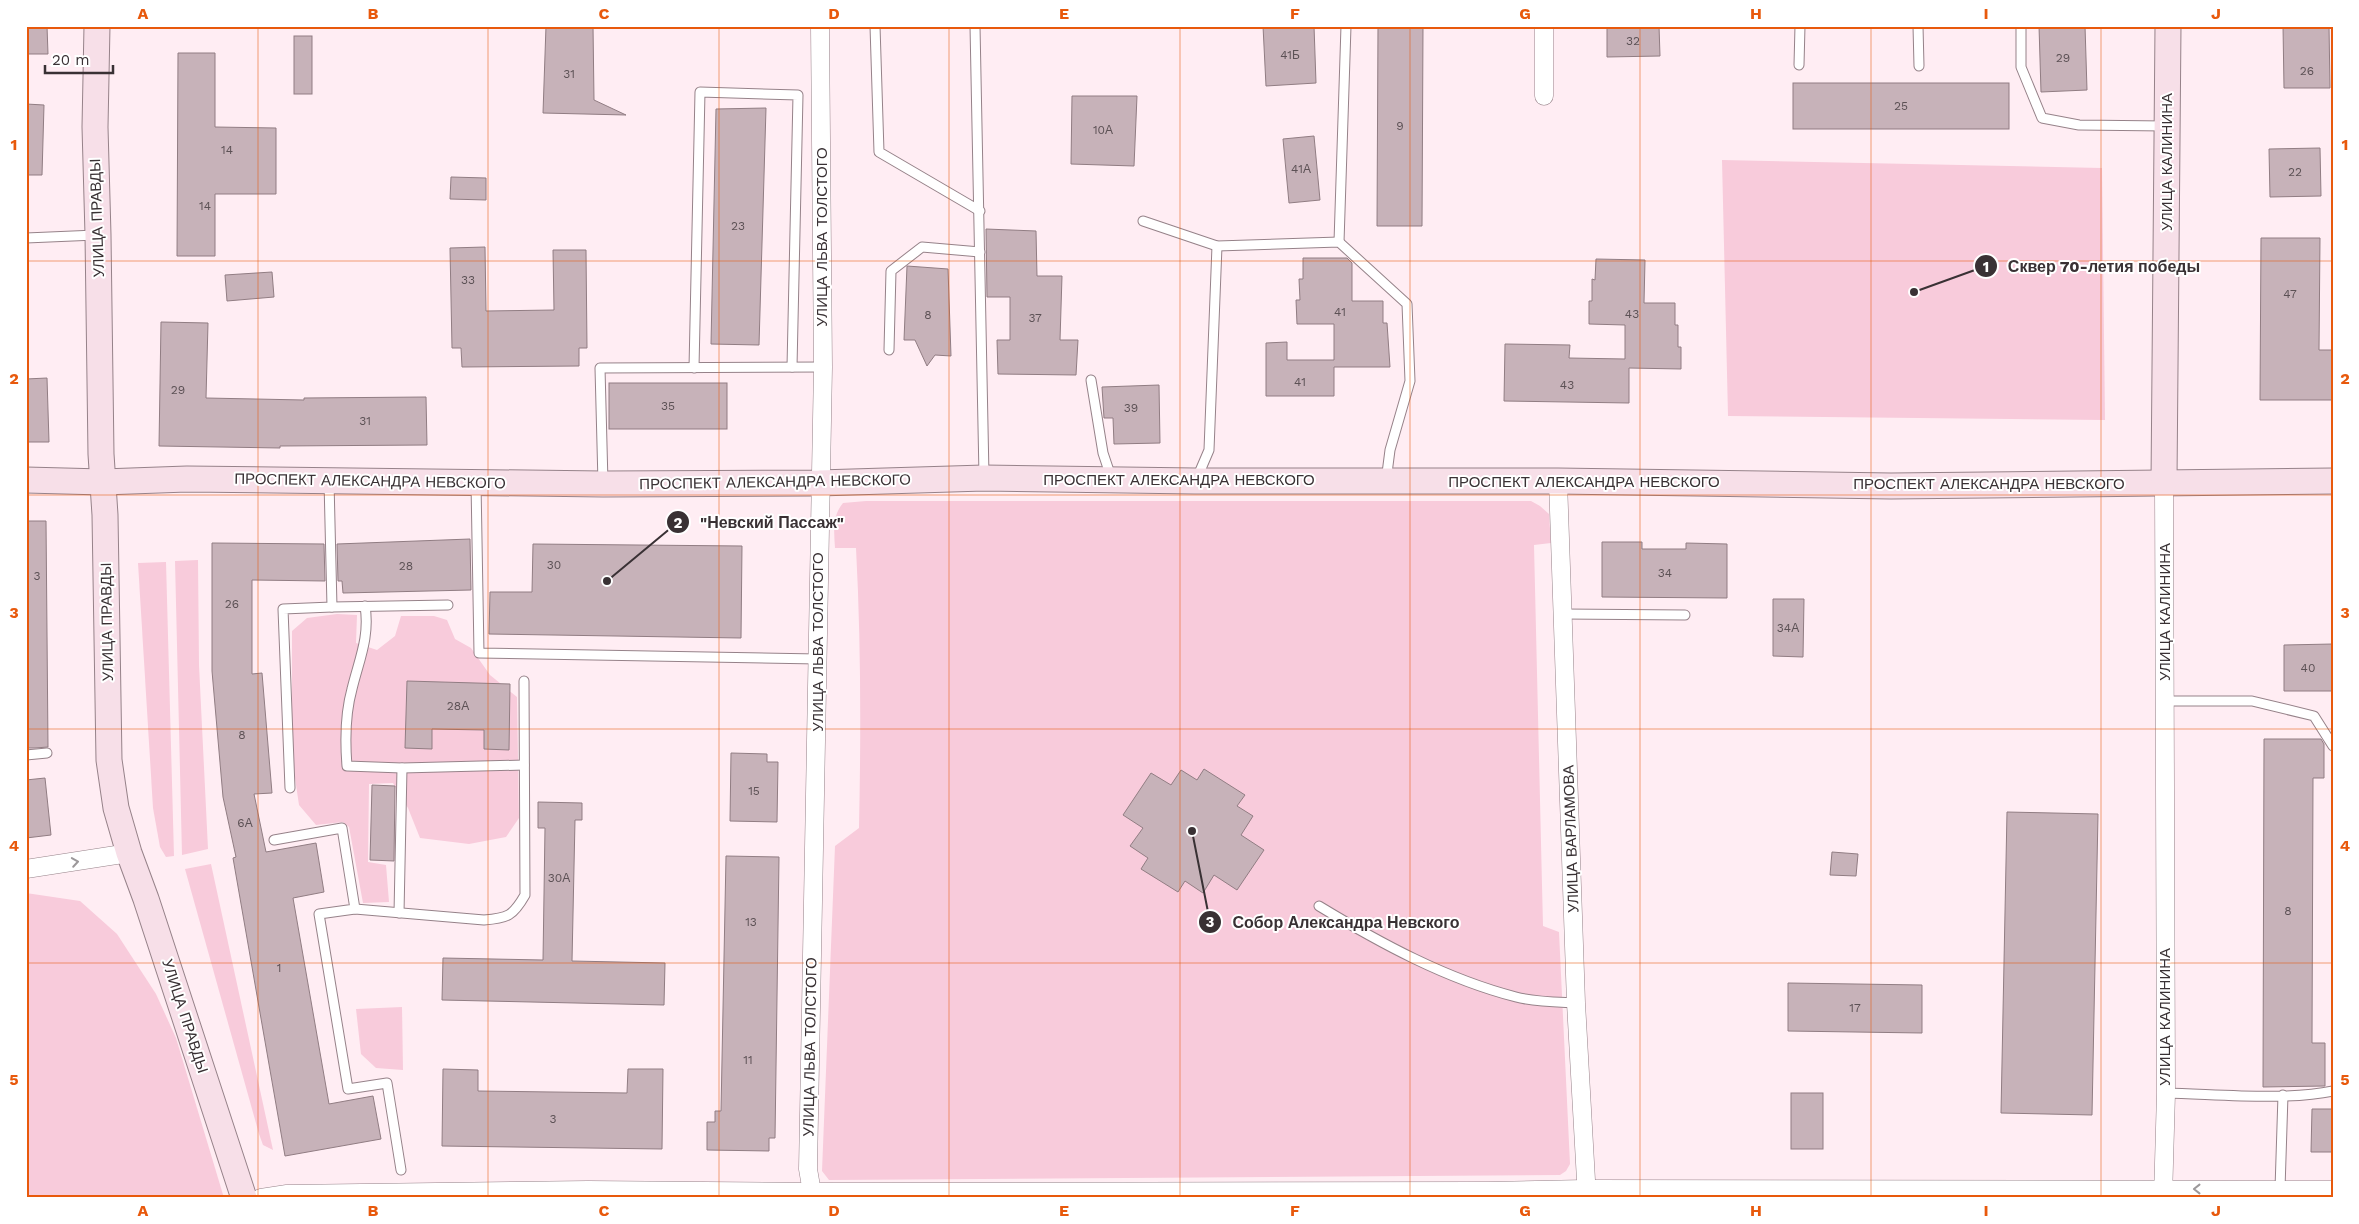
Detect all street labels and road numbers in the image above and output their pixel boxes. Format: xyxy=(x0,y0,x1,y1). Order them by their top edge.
street label: УЛИЦА КАЛИНИНА xyxy=(2158,93,2176,231)
street label: УЛИЦА ЛЬВА ТОЛСТОГО xyxy=(813,147,831,327)
street label: УЛИЦА ПРАВДЫ xyxy=(86,158,108,278)
street label: ПРОСПЕКТ АЛЕКСАНДРА НЕВСКОГО xyxy=(234,470,506,492)
street label: ПРОСПЕКТ АЛЕКСАНДРА НЕВСКОГО xyxy=(639,471,911,493)
street label: ПРОСПЕКТ АЛЕКСАНДРА НЕВСКОГО xyxy=(1043,471,1315,489)
street label: ПРОСПЕКТ АЛЕКСАНДРА НЕВСКОГО xyxy=(1448,473,1720,491)
street label: ПРОСПЕКТ АЛЕКСАНДРА НЕВСКОГО xyxy=(1853,475,2125,493)
street label: УЛИЦА КАЛИНИНА xyxy=(2156,543,2174,681)
street label: УЛИЦА ЛЬВА ТОЛСТОГО xyxy=(809,552,827,732)
street label: УЛИЦА ПРАВДЫ xyxy=(97,562,117,682)
street label: УЛИЦА ВАРЛАМОВА xyxy=(1559,765,1583,913)
street label: УЛИЦА КАЛИНИНА xyxy=(2156,948,2174,1086)
street label: УЛИЦА ПРАВДЫ xyxy=(158,957,212,1075)
street label: УЛИЦА ЛЬВА ТОЛСТОГО xyxy=(799,957,821,1137)

